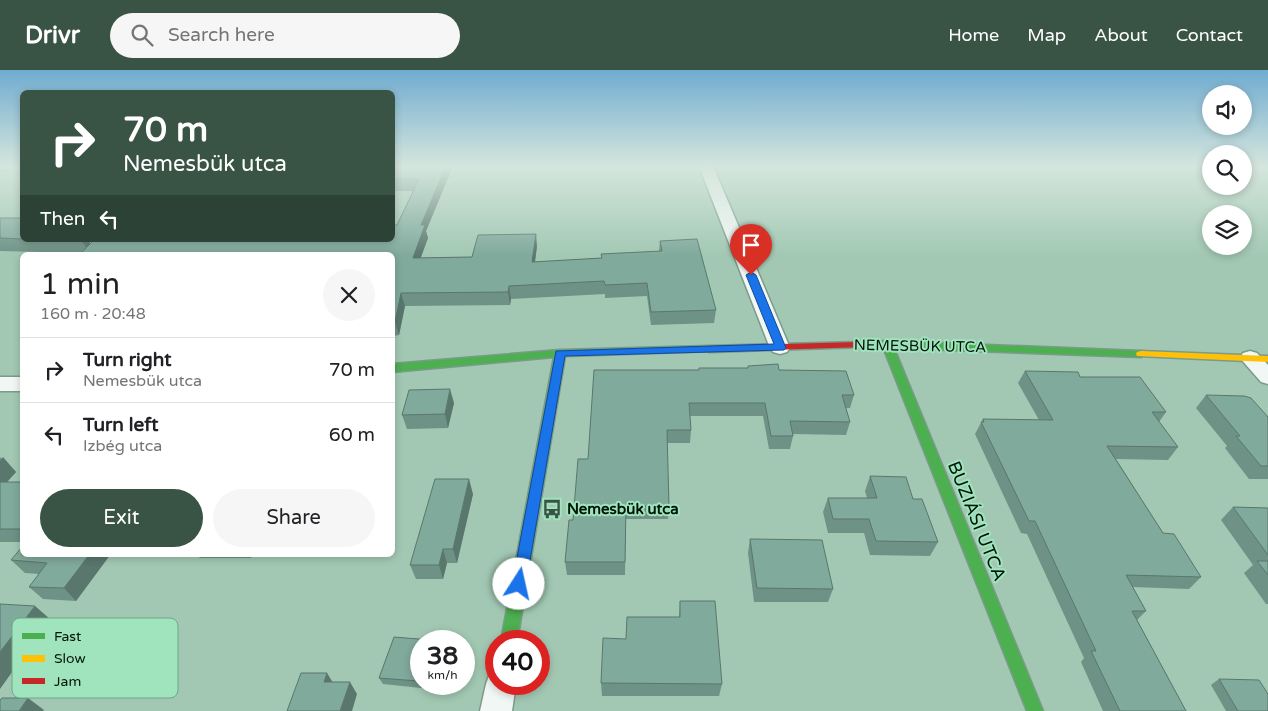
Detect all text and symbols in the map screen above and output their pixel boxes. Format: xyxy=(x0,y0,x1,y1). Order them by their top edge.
search box xyxy=(110,13,460,58)
text: Drivr xyxy=(25,21,80,50)
icon: search xyxy=(128,21,156,49)
text: Search here xyxy=(168,24,275,46)
text: Home xyxy=(948,24,999,46)
text: Map xyxy=(1027,24,1066,46)
text: About xyxy=(1094,24,1148,46)
text: Contact xyxy=(1176,24,1243,46)
map controls xyxy=(1202,85,1252,255)
button: sound xyxy=(1202,85,1252,135)
text: 70 m xyxy=(123,109,208,151)
icon: right xyxy=(40,110,105,175)
button: search xyxy=(1202,145,1252,195)
text: Nemesbük utca xyxy=(123,151,287,177)
icon: left xyxy=(95,205,123,233)
button: layers xyxy=(1202,205,1252,255)
text: Then xyxy=(40,208,85,230)
pin xyxy=(730,224,772,275)
icon: arrive xyxy=(737,231,765,259)
text: 1 min xyxy=(40,266,120,303)
button: close xyxy=(323,269,375,321)
text: 160 m · 20:48 xyxy=(40,304,146,324)
street label: NEMESBÜK UTCA xyxy=(854,336,986,356)
text: Turn right xyxy=(83,349,171,371)
icon: right xyxy=(40,356,68,384)
text: 70 m xyxy=(329,359,375,381)
text: Nemesbük utca xyxy=(83,371,202,391)
text: Turn left xyxy=(83,414,159,436)
icon: left xyxy=(40,421,68,449)
text: 60 m xyxy=(329,424,375,446)
text: Izbég utca xyxy=(83,436,162,456)
street label: BUZIÁSI UTCA xyxy=(943,458,1011,584)
button: Exit xyxy=(40,489,203,547)
button: Share xyxy=(213,489,375,547)
bus stop icon: Nemesbük utca xyxy=(541,498,563,520)
place label: Nemesbük utca xyxy=(567,500,679,518)
position arrow xyxy=(492,557,544,609)
legend xyxy=(12,618,178,698)
text: Fast xyxy=(54,628,82,645)
speed limit sign: 40 xyxy=(485,630,550,695)
text: 38 xyxy=(427,641,458,671)
text: Slow xyxy=(54,650,86,667)
text: km/h xyxy=(427,668,458,682)
text: Jam xyxy=(54,673,81,690)

